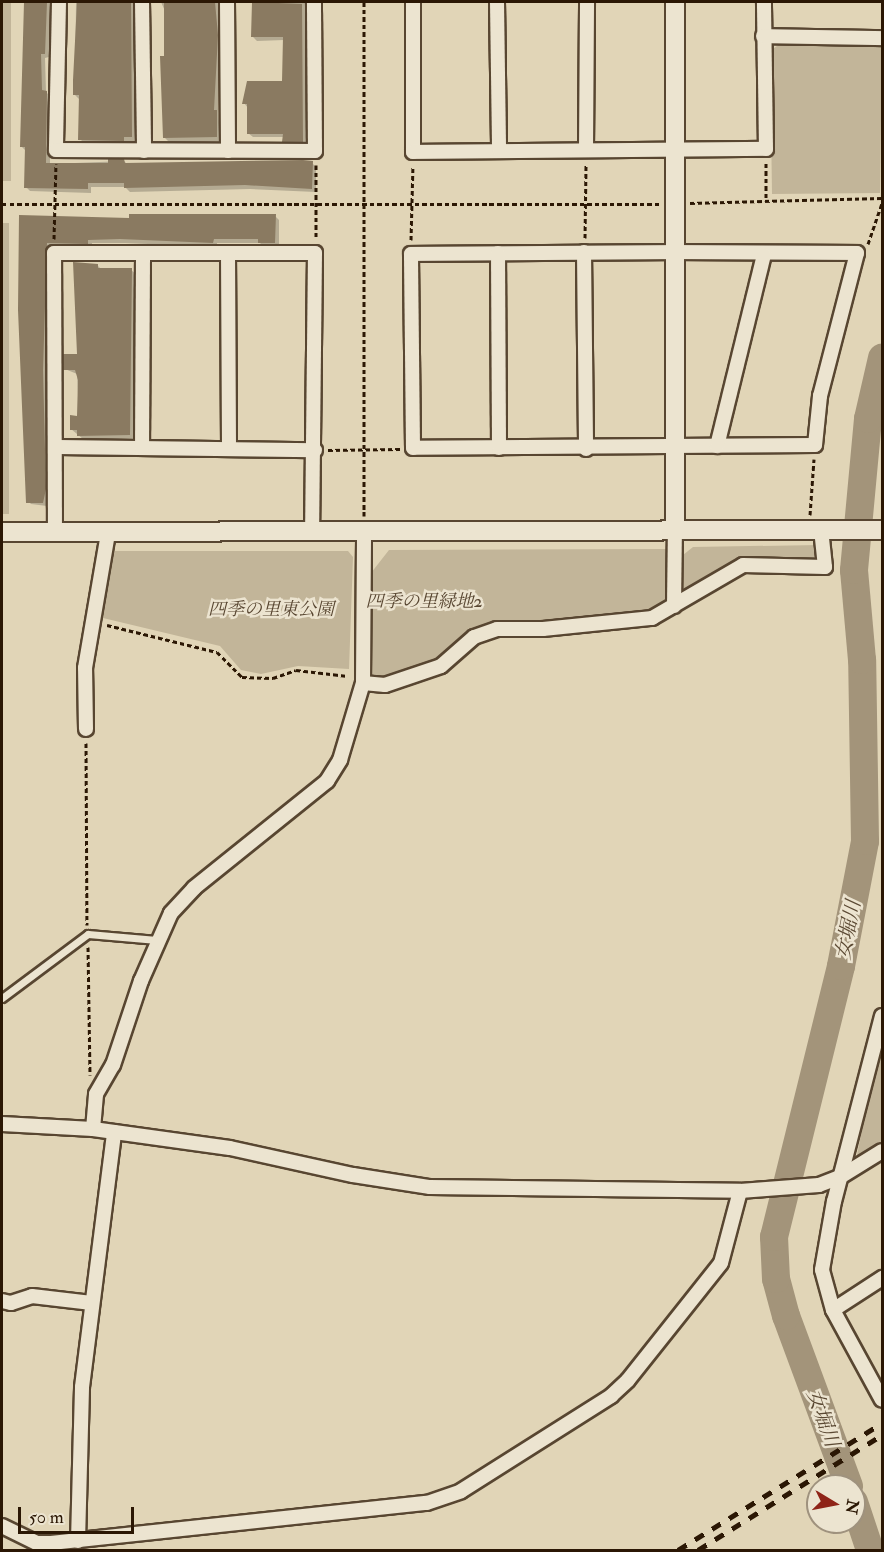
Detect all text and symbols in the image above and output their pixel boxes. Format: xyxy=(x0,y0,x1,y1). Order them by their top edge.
park label: 四季の里緑地2 xyxy=(365,591,483,613)
park label: 四季の里東公園 xyxy=(208,599,334,621)
water label: 女堀川 xyxy=(830,898,866,962)
water label: 女堀川 xyxy=(801,1386,845,1450)
north arrow xyxy=(806,1474,866,1534)
scale bar xyxy=(21,1495,136,1533)
text: N xyxy=(841,1498,863,1516)
text: 50 m xyxy=(29,1506,64,1529)

